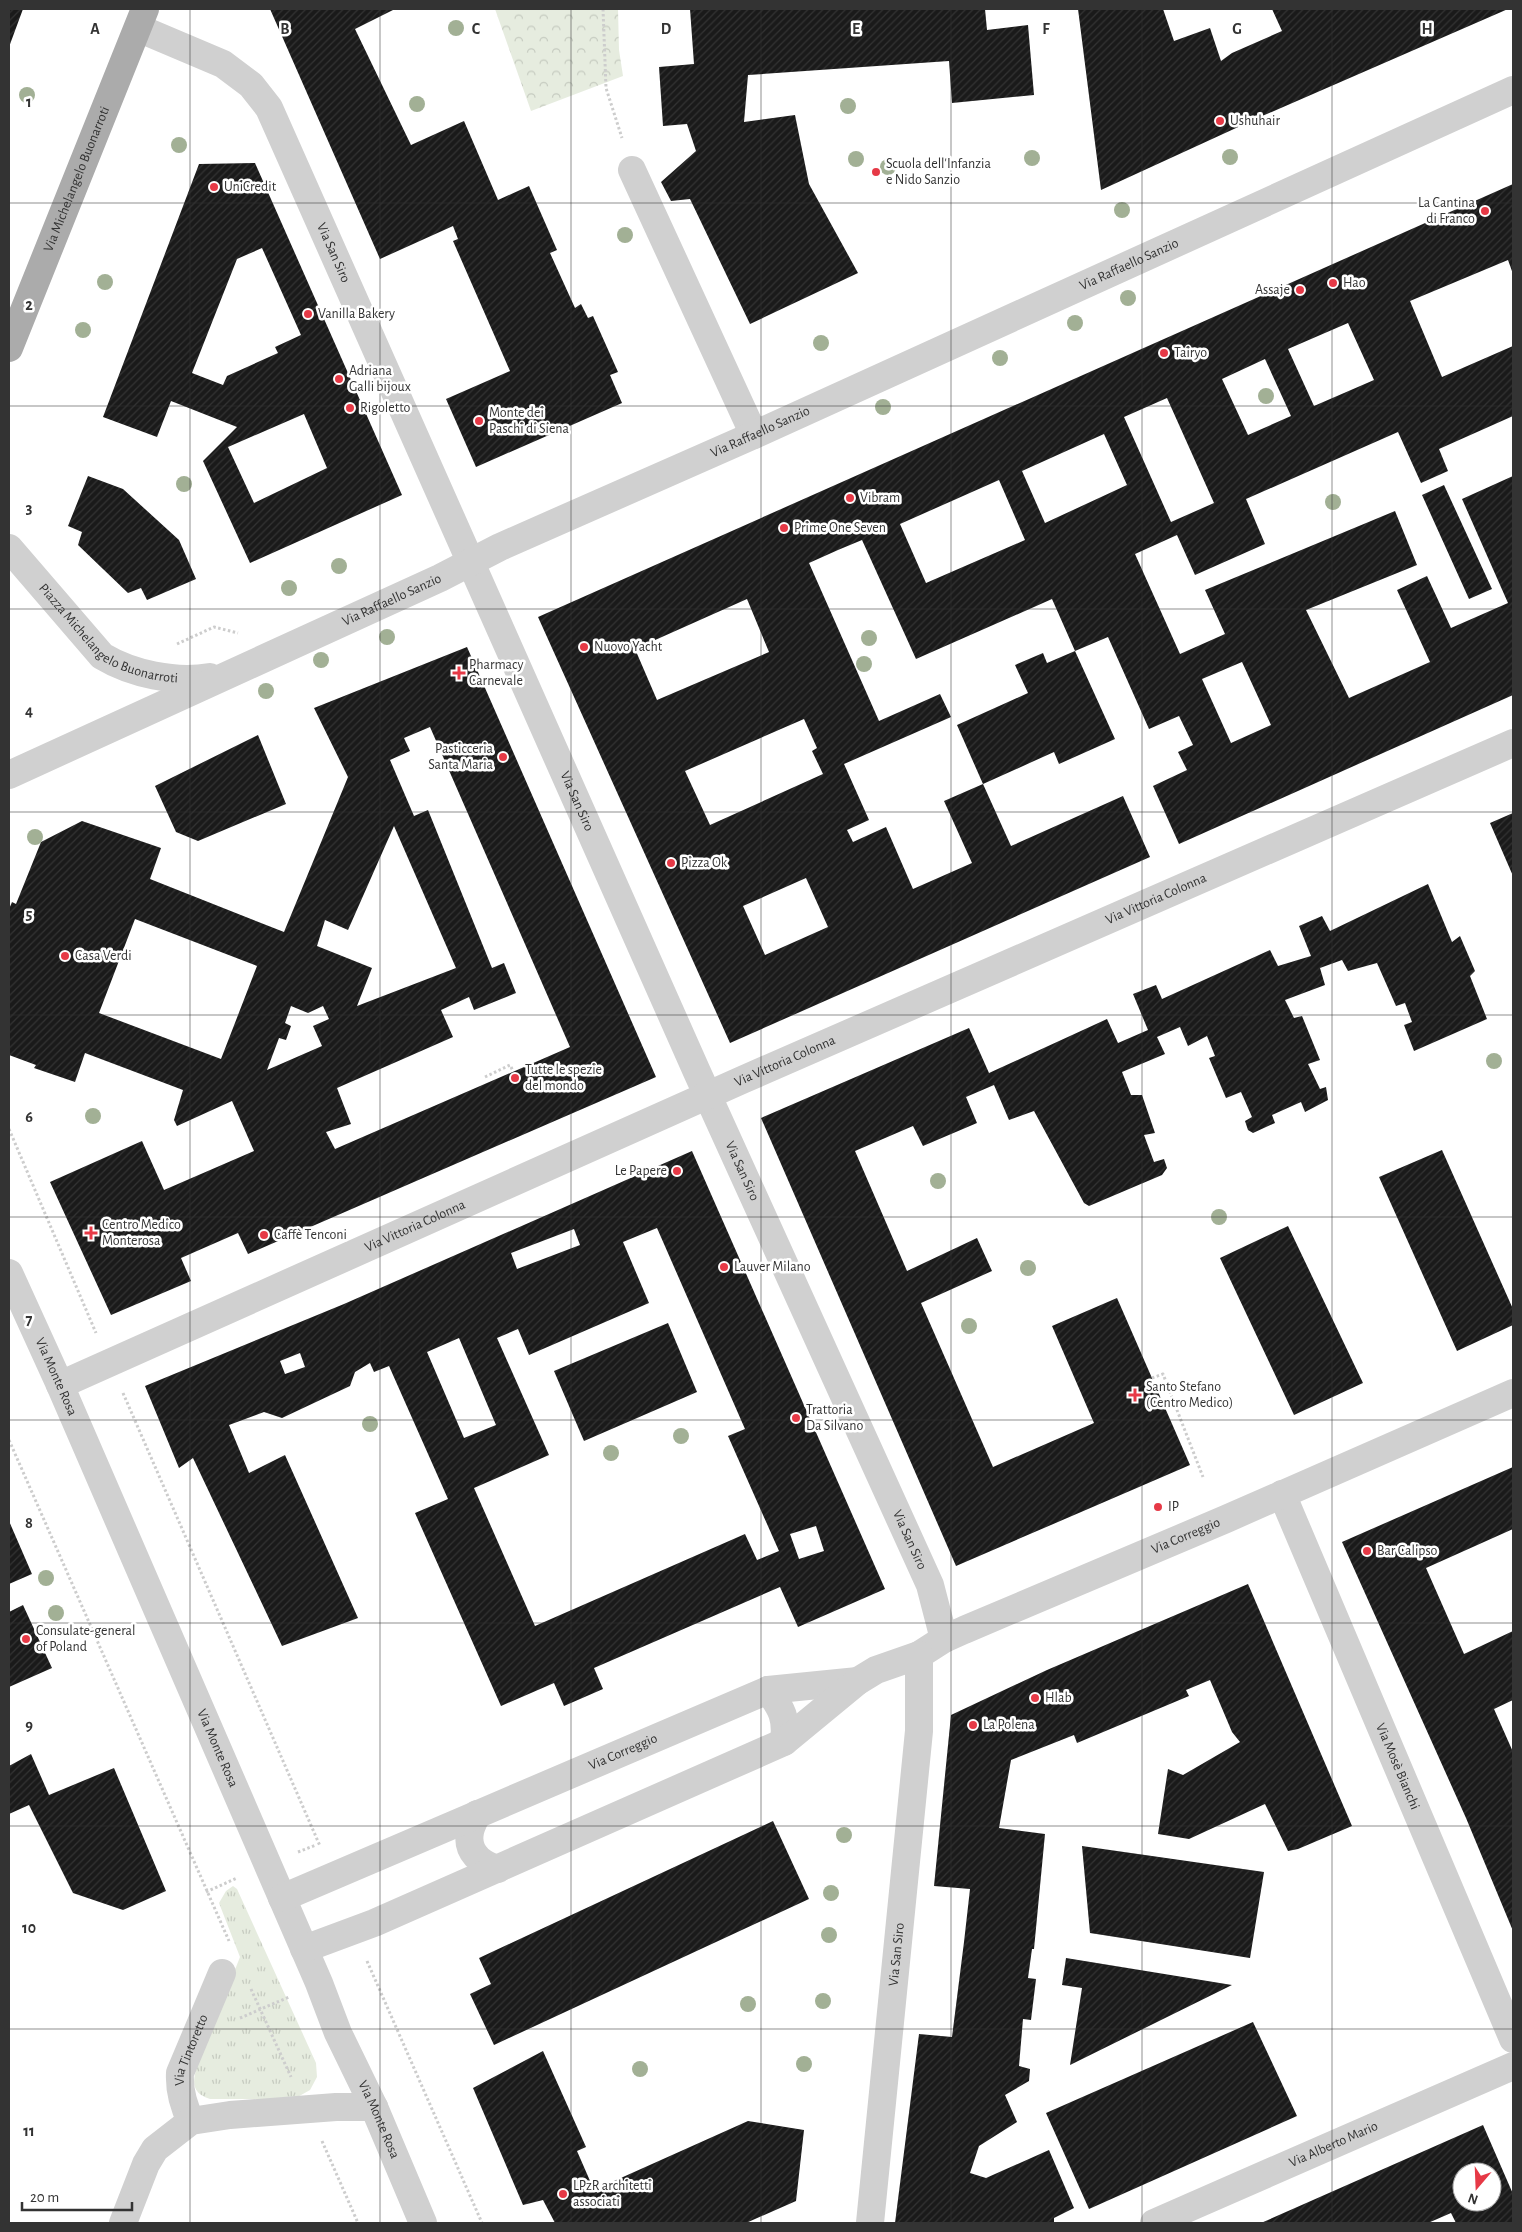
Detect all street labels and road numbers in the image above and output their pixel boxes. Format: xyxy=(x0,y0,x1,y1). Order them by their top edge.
street label: Via Michelangelo Buonarroti xyxy=(41,104,112,254)
street label: Via San Siro xyxy=(314,221,353,285)
street label: Via Raffaello Sanzio xyxy=(1077,236,1181,293)
street label: Via Raffaello Sanzio xyxy=(708,403,812,460)
street label: Via Raffaello Sanzio xyxy=(340,571,444,629)
street label: Piazza Michelangelo Buonarroti xyxy=(36,581,178,686)
street label: Via San Siro xyxy=(557,769,596,833)
street label: Via Vittoria Colonna xyxy=(1104,871,1209,927)
street label: Via Vittoria Colonna xyxy=(732,1033,838,1089)
street label: Via San Siro xyxy=(722,1139,762,1203)
street label: Via Vittoria Colonna xyxy=(363,1197,468,1255)
street label: Via Monte Rosa xyxy=(33,1336,80,1418)
street label: Via San Siro xyxy=(890,1508,929,1572)
street label: Via Correggio xyxy=(1150,1515,1222,1557)
street label: Via Monte Rosa xyxy=(194,1707,241,1790)
street label: Via Mosè Bianchi xyxy=(1373,1721,1422,1812)
street label: Via Correggio xyxy=(587,1731,660,1773)
street label: Via San Siro xyxy=(887,1922,907,1987)
street label: Via Tintoretto xyxy=(173,2012,211,2086)
street label: Via Monte Rosa xyxy=(355,2078,402,2161)
street label: Via Alberto Mario xyxy=(1287,2119,1380,2170)

